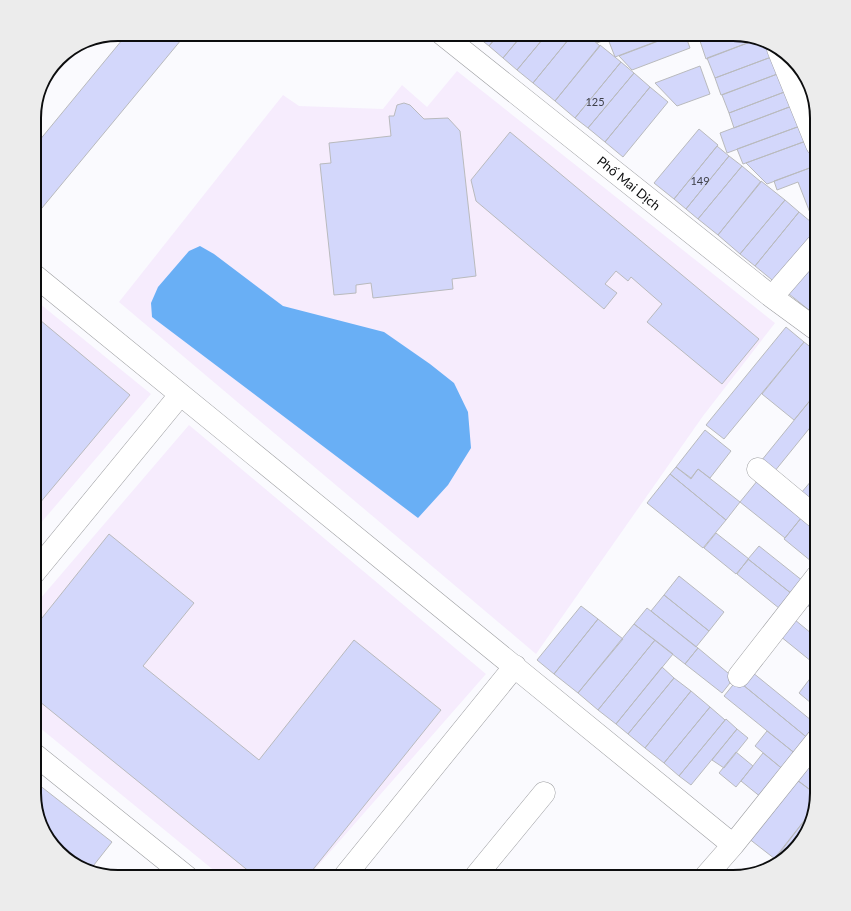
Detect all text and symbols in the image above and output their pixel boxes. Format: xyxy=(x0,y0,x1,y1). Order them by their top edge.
house number: 125 xyxy=(585,95,605,108)
street label: Phố Mai Dịch xyxy=(594,153,664,213)
house number: 149 xyxy=(690,174,710,187)

